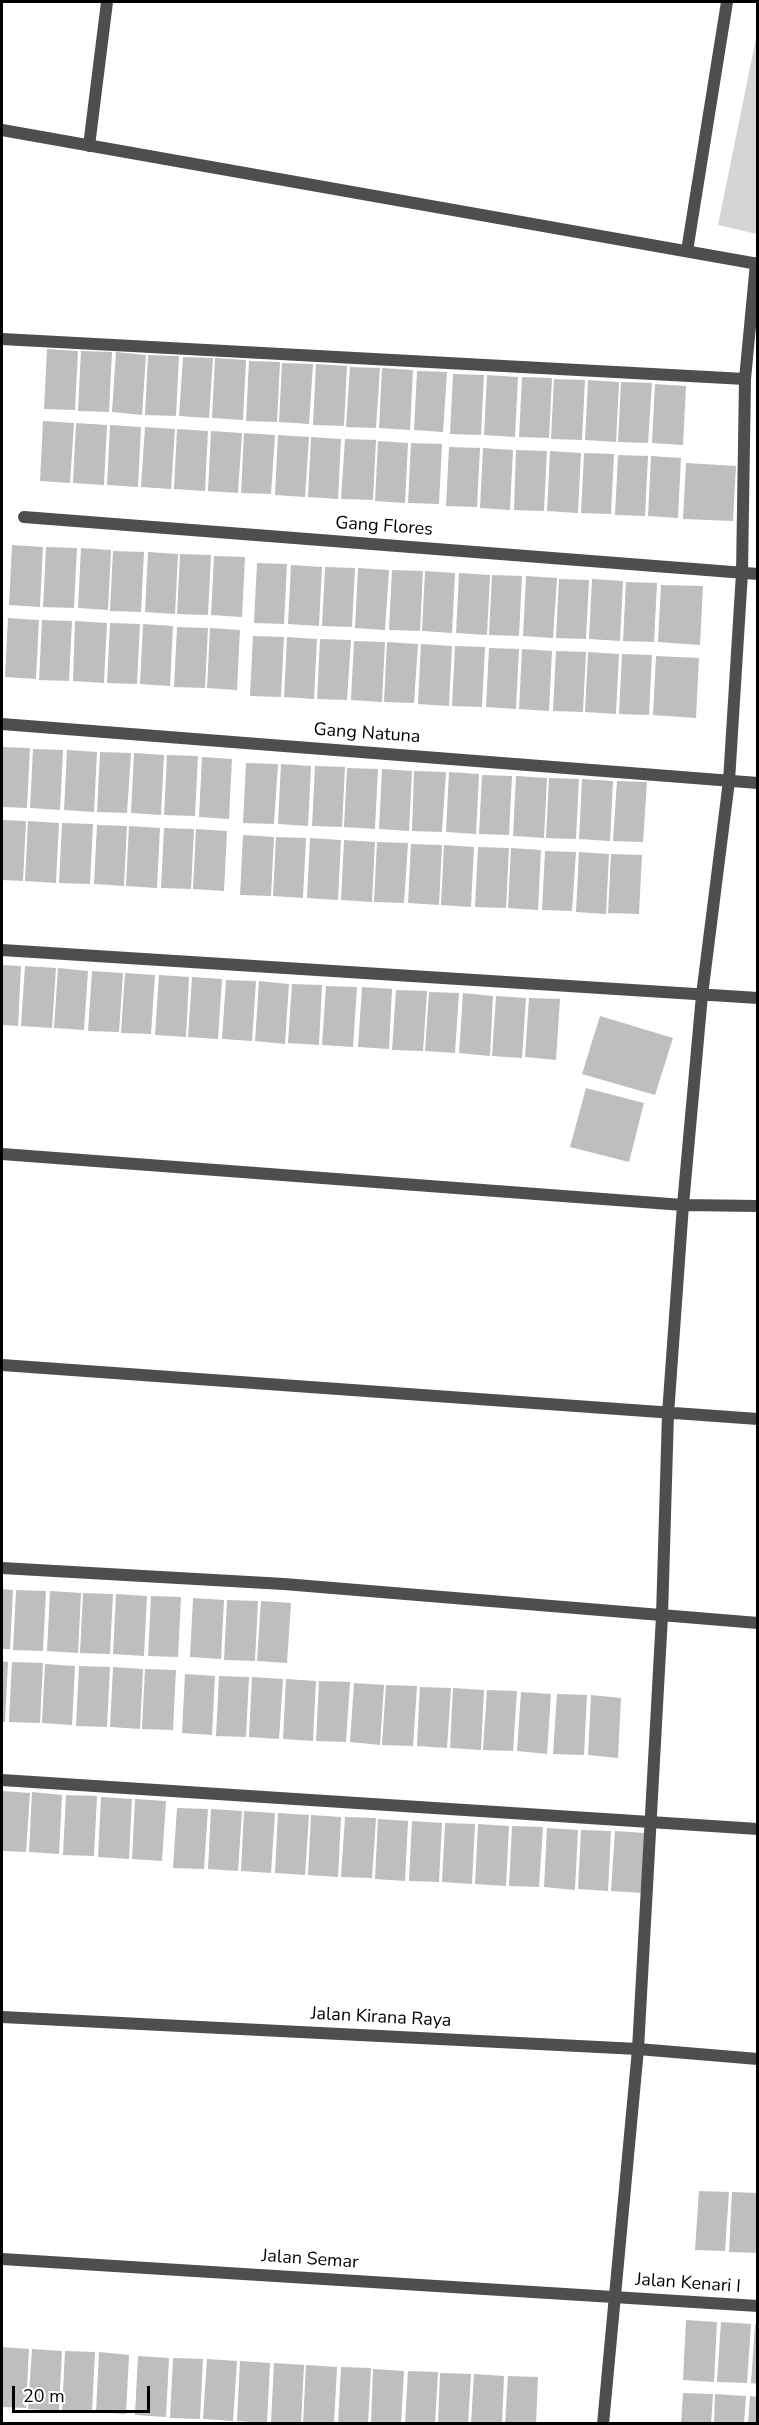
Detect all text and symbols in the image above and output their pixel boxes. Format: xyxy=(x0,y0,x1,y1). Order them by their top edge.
street label: Gang Flores xyxy=(335,513,433,541)
street label: Gang Natuna xyxy=(313,719,421,749)
street label: Jalan Kirana Raya xyxy=(310,2004,452,2032)
street label: Jalan Semar xyxy=(261,2246,359,2274)
street label: Jalan Kenari I xyxy=(635,2270,741,2298)
scale bar xyxy=(15,2374,153,2412)
text: 20 m xyxy=(23,2384,65,2408)

